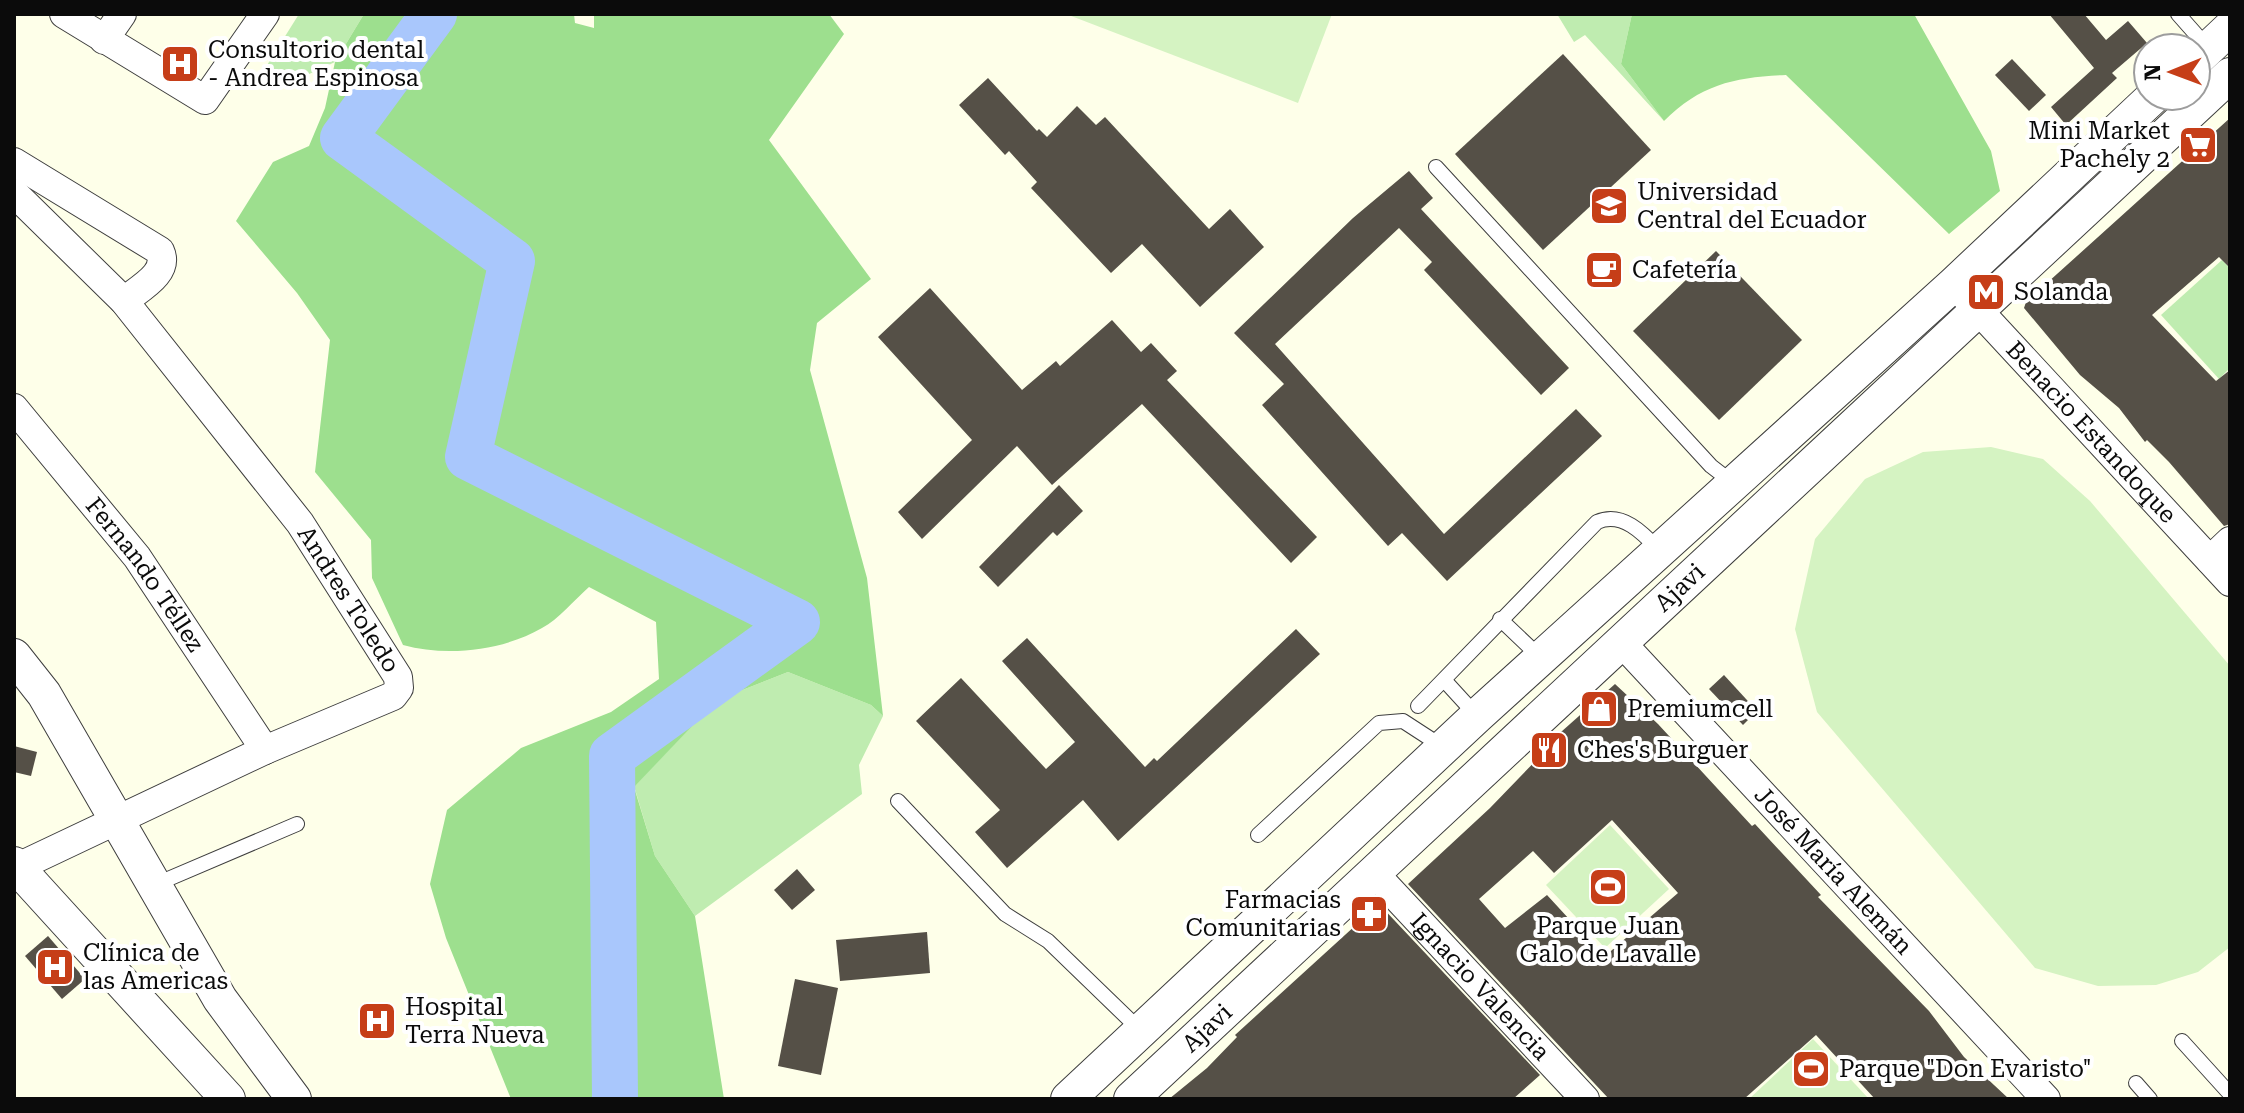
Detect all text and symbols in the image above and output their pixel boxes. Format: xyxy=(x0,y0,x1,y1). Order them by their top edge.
north arrow xyxy=(2132,32,2212,112)
place label: Consultorio dental - Andrea Espinosa xyxy=(208,36,424,92)
hospital icon: Consultorio dental - Andrea Espinosa xyxy=(159,43,201,85)
text: N xyxy=(2140,64,2165,81)
place label: Mini Market Pachely 2 xyxy=(2028,117,2170,173)
supermarket icon: Mini Market Pachely 2 xyxy=(2177,124,2219,166)
place label: Universidad Central del Ecuador xyxy=(1637,178,1867,234)
school or university icon: Universidad Central del Ecuador xyxy=(1588,185,1630,227)
cafe icon: Cafetería xyxy=(1583,249,1625,291)
place label: Cafetería xyxy=(1632,256,1737,284)
metro station icon: Solanda xyxy=(1965,271,2007,313)
place label: Solanda xyxy=(2014,278,2108,306)
street label: Benacio Estandoque xyxy=(2000,336,2182,529)
street label: Fernando Téllez xyxy=(80,492,210,657)
street label: Andres Toledo xyxy=(292,521,406,678)
street label: Ajavi xyxy=(1649,558,1711,618)
shop icon: Premiumcell xyxy=(1578,688,1620,730)
place label: Premiumcell xyxy=(1627,695,1773,723)
restaurant icon: Ches's Burguer xyxy=(1528,729,1570,771)
place label: Ches's Burguer xyxy=(1577,736,1748,764)
street label: José María Alemán xyxy=(1749,781,1918,960)
sports icon: Parque Juan Galo de Lavalle xyxy=(1587,866,1629,908)
place label: Farmacias Comunitarias xyxy=(1185,886,1341,942)
pharmacy icon: Farmacias Comunitarias xyxy=(1348,893,1390,935)
street label: Ignacio Valencia xyxy=(1405,907,1556,1066)
place label: Parque Juan Galo de Lavalle xyxy=(1520,912,1696,968)
place label: Clínica de las Americas xyxy=(83,939,228,995)
hospital icon: Clínica de las Americas xyxy=(34,946,76,988)
place label: Hospital Terra Nueva xyxy=(405,993,545,1049)
street label: Ajavi xyxy=(1176,998,1238,1058)
hospital icon: Hospital Terra Nueva xyxy=(356,1000,398,1042)
sports icon: Parque "Don Evaristo" xyxy=(1790,1048,1832,1090)
place label: Parque "Don Evaristo" xyxy=(1839,1055,2092,1083)

